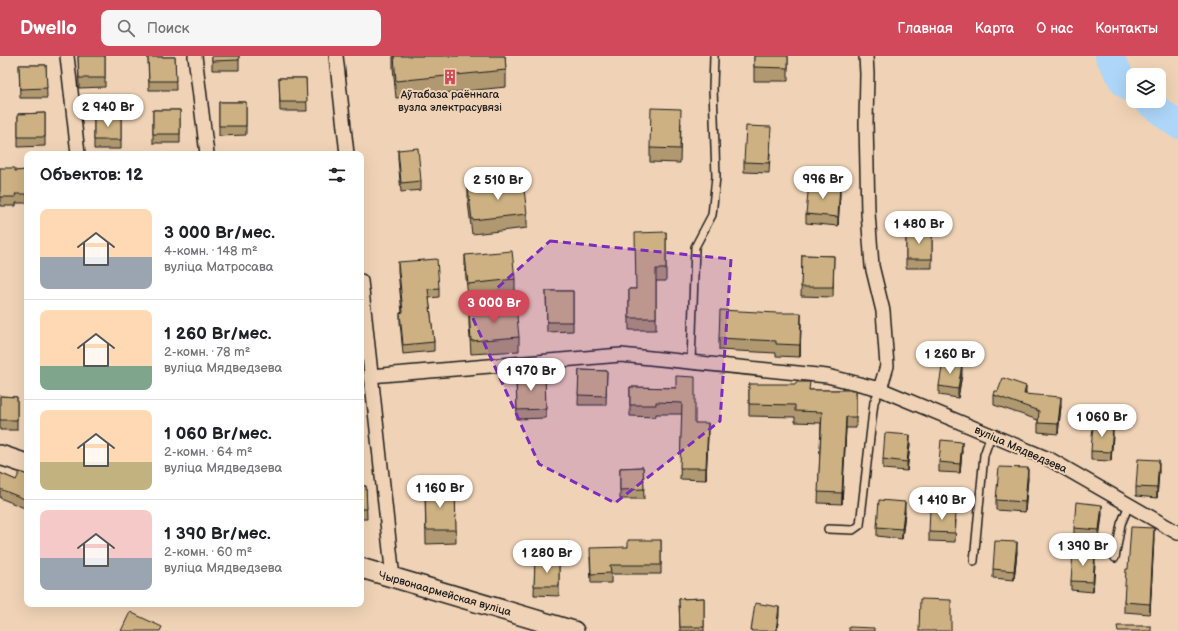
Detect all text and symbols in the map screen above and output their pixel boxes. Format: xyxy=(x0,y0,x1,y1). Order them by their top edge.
search box xyxy=(101,10,381,46)
text: Dwello xyxy=(20,17,77,40)
icon: search xyxy=(115,17,137,39)
text: Поиск xyxy=(147,19,190,38)
text: Главная xyxy=(898,20,953,37)
text: Карта xyxy=(975,20,1014,37)
text: О нас xyxy=(1036,20,1073,37)
text: Контакты xyxy=(1095,20,1158,37)
building icon: Аўтабаза раённага вузла электрасувязі xyxy=(441,68,459,86)
map controls xyxy=(1126,68,1166,108)
button: layers xyxy=(1126,68,1166,108)
place label: Аўтабаза раённага вузла электрасувязі xyxy=(398,88,502,114)
pin: 2 940 Br xyxy=(67,94,149,128)
text: 2 940 Br xyxy=(82,99,134,115)
icon: filters xyxy=(326,164,348,186)
text: Объектов: 12 xyxy=(40,165,143,185)
pin: 996 Br xyxy=(790,166,856,200)
pin: 2 510 Br xyxy=(457,167,539,201)
text: 996 Br xyxy=(803,171,843,187)
text: 2 510 Br xyxy=(473,172,523,188)
pin: 1 480 Br xyxy=(878,211,960,245)
text: 1 480 Br xyxy=(894,216,944,232)
text: 3 000 Br/мес. xyxy=(164,223,275,243)
icon: home xyxy=(72,225,120,273)
text: 4-комн. · 148 m² xyxy=(164,243,258,259)
text: вуліца Матросава xyxy=(164,259,274,275)
pin: 3 000 Br xyxy=(453,290,535,324)
text: 3 000 Br xyxy=(467,295,521,311)
text: 1 260 Br/мес. xyxy=(164,324,271,344)
icon: home xyxy=(72,326,120,374)
pin: 1 260 Br xyxy=(909,341,991,375)
text: 2-комн. · 78 m² xyxy=(164,344,250,360)
text: 1 260 Br xyxy=(925,346,975,362)
pin: 1 970 Br xyxy=(490,358,572,392)
text: вуліца Мядведзева xyxy=(164,360,282,376)
text: 1 970 Br xyxy=(506,363,556,379)
pin: 1 060 Br xyxy=(1061,404,1143,438)
text: 1 060 Br xyxy=(1077,409,1127,425)
street label: вуліца Мядведзева xyxy=(972,423,1070,476)
text: 1 060 Br/мес. xyxy=(164,424,272,444)
icon: home xyxy=(72,426,120,474)
text: 2-комн. · 64 m² xyxy=(164,444,253,460)
text: вуліца Мядведзева xyxy=(164,460,282,476)
pin: 1 160 Br xyxy=(399,475,481,509)
text: 1 160 Br xyxy=(416,480,464,496)
pin: 1 410 Br xyxy=(901,487,983,521)
text: 1 410 Br xyxy=(918,492,966,508)
text: 1 390 Br/мес. xyxy=(164,524,271,544)
icon: home xyxy=(72,526,120,574)
pin: 1 390 Br xyxy=(1042,533,1124,567)
text: 1 390 Br xyxy=(1058,538,1108,554)
pin: 1 280 Br xyxy=(506,540,588,574)
text: 2-комн. · 60 m² xyxy=(164,544,252,560)
text: 1 280 Br xyxy=(522,545,572,561)
text: вуліца Мядведзева xyxy=(164,560,282,576)
street label: Чырвонаармейская вуліца xyxy=(377,568,513,619)

